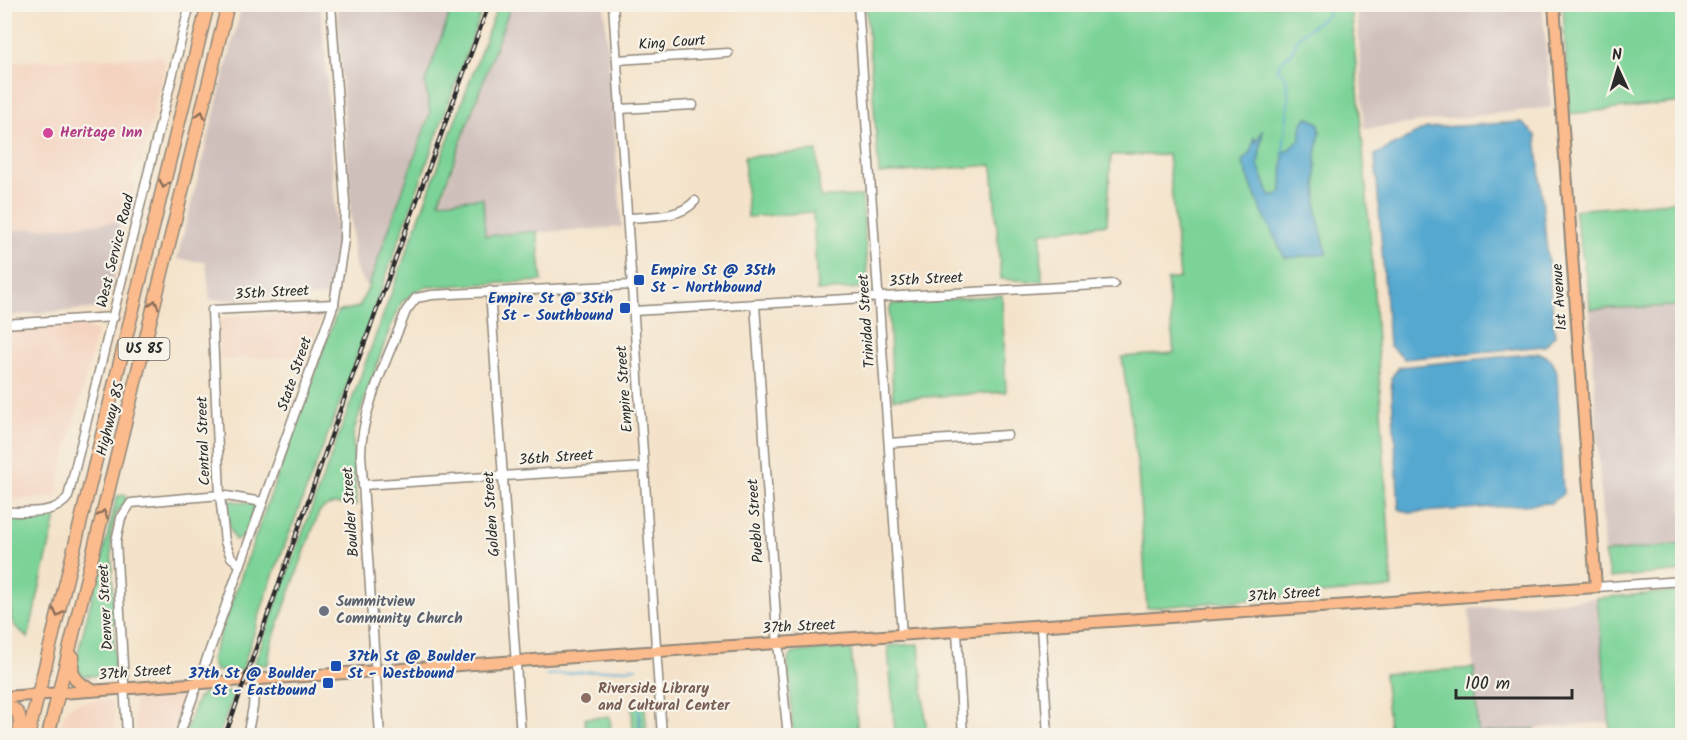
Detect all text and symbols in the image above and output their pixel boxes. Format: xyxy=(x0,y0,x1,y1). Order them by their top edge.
street label: King Court xyxy=(638,29,707,57)
north arrow xyxy=(1588,39,1648,99)
text: N xyxy=(1611,43,1623,68)
one-way arrow xyxy=(193,110,206,120)
place label: Heritage Inn xyxy=(60,121,142,145)
marker: Heritage Inn xyxy=(41,126,55,140)
one-way arrow xyxy=(158,178,171,188)
street label: West Service Road xyxy=(90,191,142,310)
place label: Empire St @ 35th St - Northbound xyxy=(651,259,776,300)
street label: 1st Avenue xyxy=(1546,262,1574,331)
street label: 35th Street xyxy=(888,266,964,294)
marker: Empire St @ 35th St - Northbound xyxy=(632,273,646,287)
street label: Trinidad Street xyxy=(852,273,882,369)
street label: 35th Street xyxy=(234,279,310,307)
place label: Empire St @ 35th St - Southbound xyxy=(488,287,614,328)
one-way arrow xyxy=(147,300,160,310)
marker: Empire St @ 35th St - Southbound xyxy=(618,301,632,315)
street label: State Street xyxy=(271,333,319,415)
road number: US 85 xyxy=(118,338,170,360)
street label: Empire Street xyxy=(610,344,640,433)
street label: Highway 85 xyxy=(90,378,132,459)
street label: Central Street xyxy=(190,396,218,486)
street label: 36th Street xyxy=(518,443,594,473)
street label: Boulder Street xyxy=(336,466,366,558)
street label: Golden Street xyxy=(477,470,507,558)
street label: Pueblo Street xyxy=(741,478,771,564)
one-way arrow xyxy=(96,509,109,519)
street label: Denver Street xyxy=(92,563,120,651)
street label: 37th Street xyxy=(1247,580,1322,610)
place label: Summitview Community Church xyxy=(336,590,463,631)
marker: Summitview Community Church xyxy=(317,604,331,618)
one-way arrow xyxy=(53,608,66,618)
street label: 37th Street xyxy=(762,613,836,641)
place label: 37th St @ Boulder St - Westbound xyxy=(347,645,476,686)
street label: 37th Street xyxy=(98,658,173,688)
marker: 37th St @ Boulder St - Westbound xyxy=(329,659,343,673)
place label: 37th St @ Boulder St - Eastbound xyxy=(188,662,317,703)
scale bar xyxy=(1456,662,1572,700)
text: 100 m xyxy=(1465,670,1510,699)
marker: 37th St @ Boulder St - Eastbound xyxy=(321,676,335,690)
place label: Riverside Library and Cultural Center xyxy=(598,677,730,718)
marker: Riverside Library and Cultural Center xyxy=(579,691,593,705)

